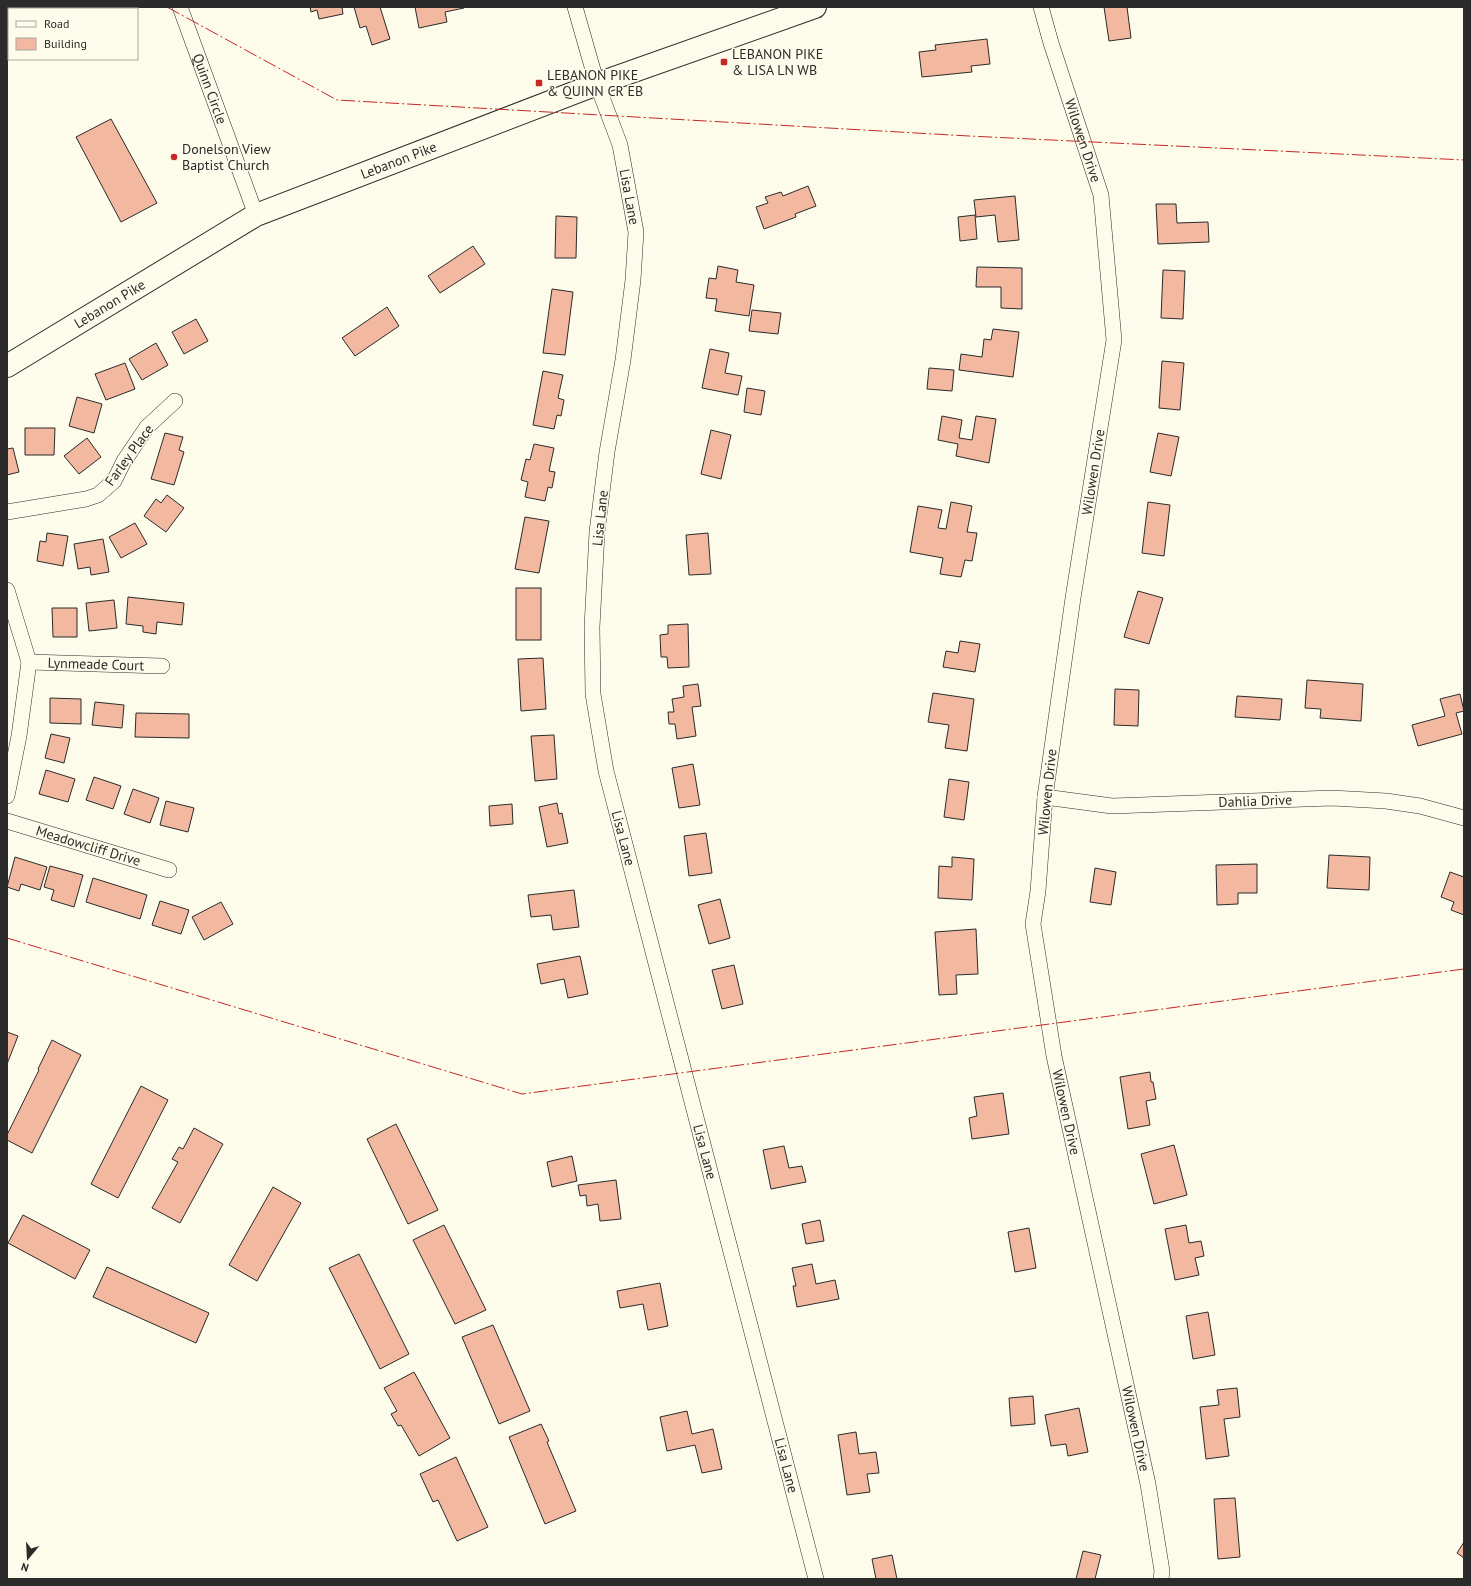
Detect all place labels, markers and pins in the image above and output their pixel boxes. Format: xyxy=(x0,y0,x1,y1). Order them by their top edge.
place label: LEBANON PIKE & LISA LN WB xyxy=(732,45,823,79)
marker: LEBANON PIKE & LISA LN WB xyxy=(719,57,729,67)
place label: LEBANON PIKE & QUINN CR EB xyxy=(547,66,643,100)
marker: LEBANON PIKE & QUINN CR EB xyxy=(534,78,544,88)
place label: Donelson View Baptist Church xyxy=(182,140,272,174)
marker: Donelson View Baptist Church xyxy=(169,152,179,162)

